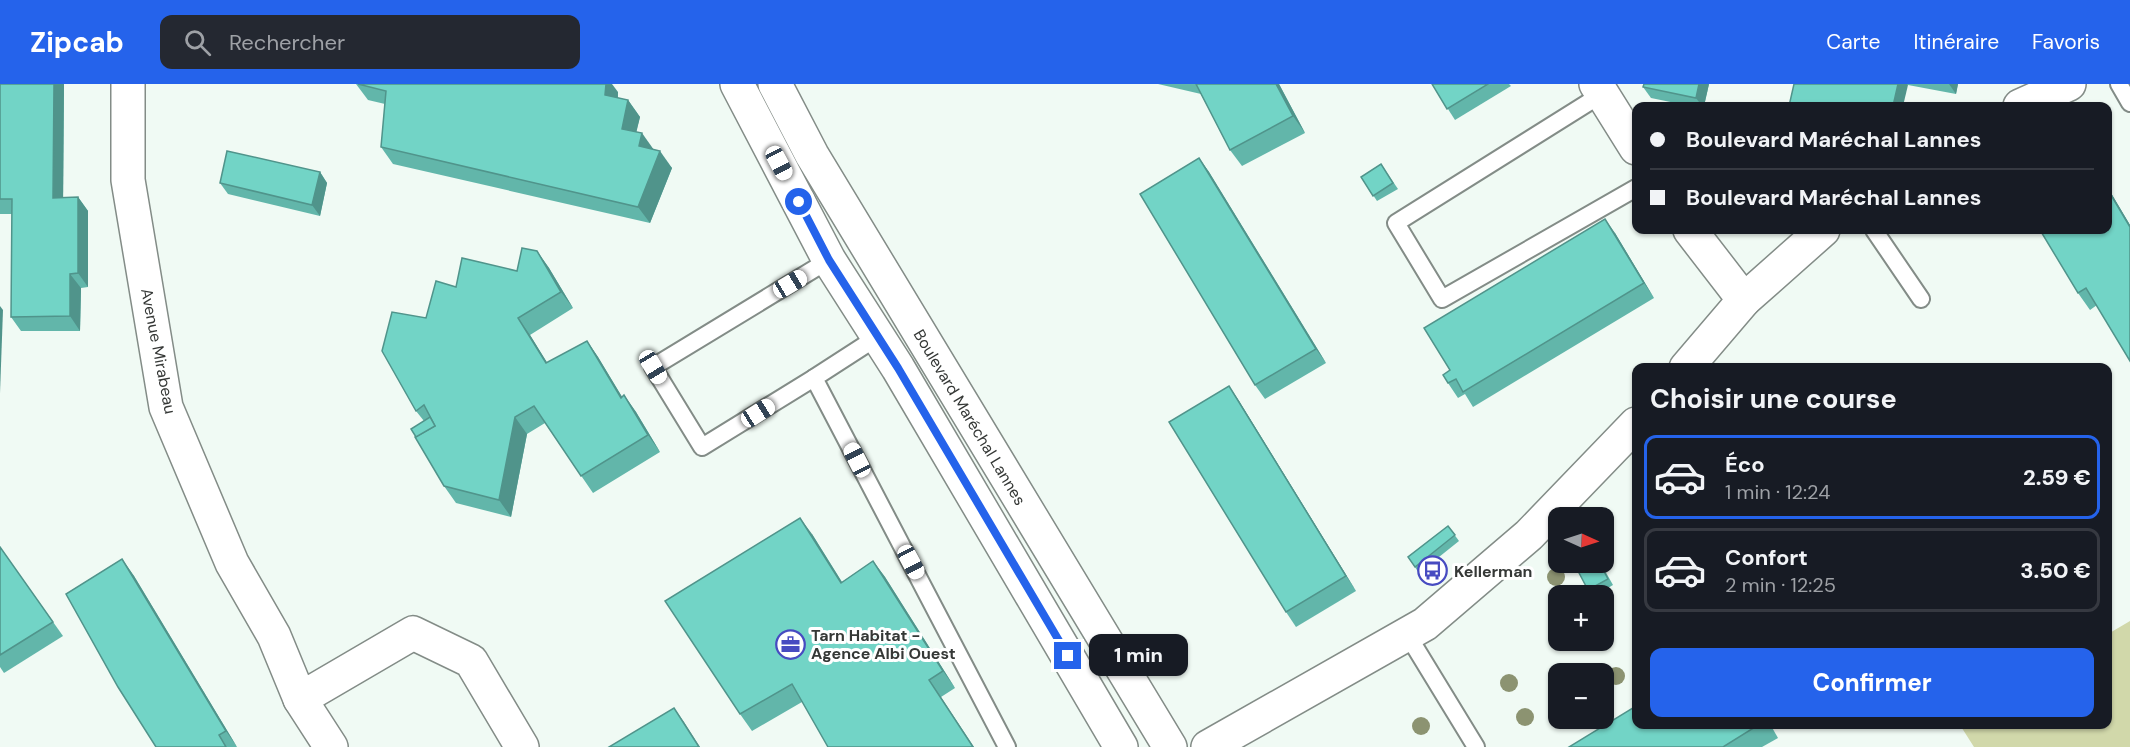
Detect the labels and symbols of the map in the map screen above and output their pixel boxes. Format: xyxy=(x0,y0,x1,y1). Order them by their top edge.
car xyxy=(763,143,795,183)
route start xyxy=(785,188,812,215)
car xyxy=(770,267,810,301)
street label: Avenue Mirabeau xyxy=(136,286,181,416)
street label: Boulevard Maréchal Lannes xyxy=(909,325,1031,509)
car xyxy=(636,347,670,387)
car xyxy=(738,396,778,430)
car xyxy=(841,440,873,480)
north arrow xyxy=(1548,507,1614,573)
car xyxy=(895,542,927,582)
bus stop icon: Kellerman xyxy=(1417,555,1449,587)
place label: Kellerman xyxy=(1454,561,1532,582)
place label: Tarn Habitat - Agence Albi Ouest xyxy=(811,625,956,664)
office icon: Tarn Habitat - Agence Albi Ouest xyxy=(774,628,806,660)
callout: 1 min xyxy=(1089,635,1188,677)
route end xyxy=(1054,642,1081,669)

